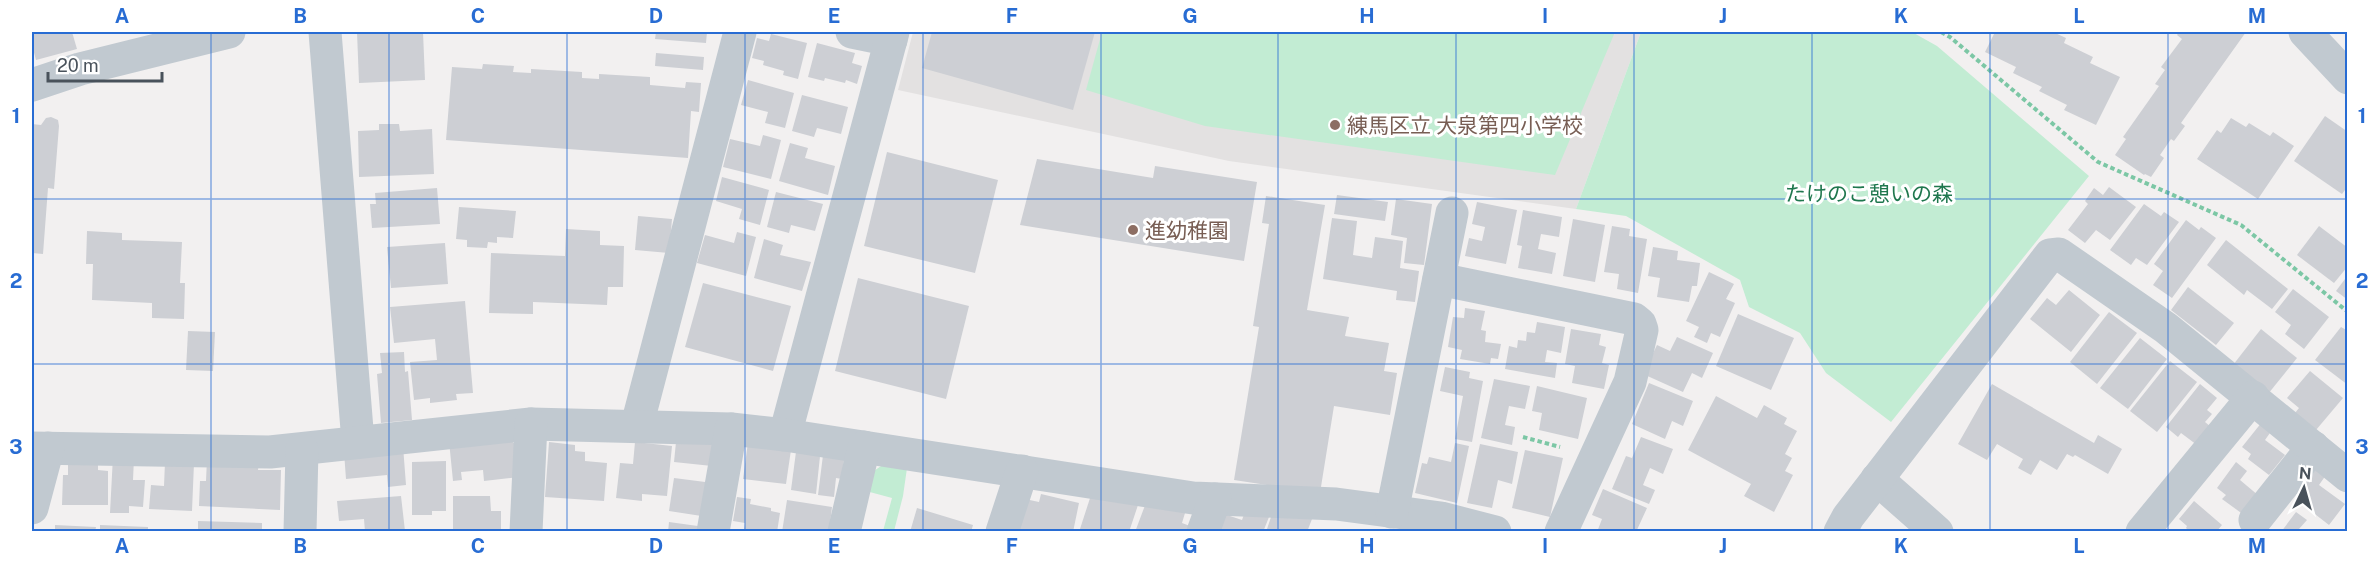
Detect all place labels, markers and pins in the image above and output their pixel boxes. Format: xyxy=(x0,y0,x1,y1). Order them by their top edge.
place label: 練馬区立 大泉第四小学校 xyxy=(1347,113,1583,138)
marker: 練馬区立 大泉第四小学校 xyxy=(1328,118,1342,132)
place label: 進幼稚園 xyxy=(1145,218,1229,243)
marker: 進幼稚園 xyxy=(1126,223,1140,237)

